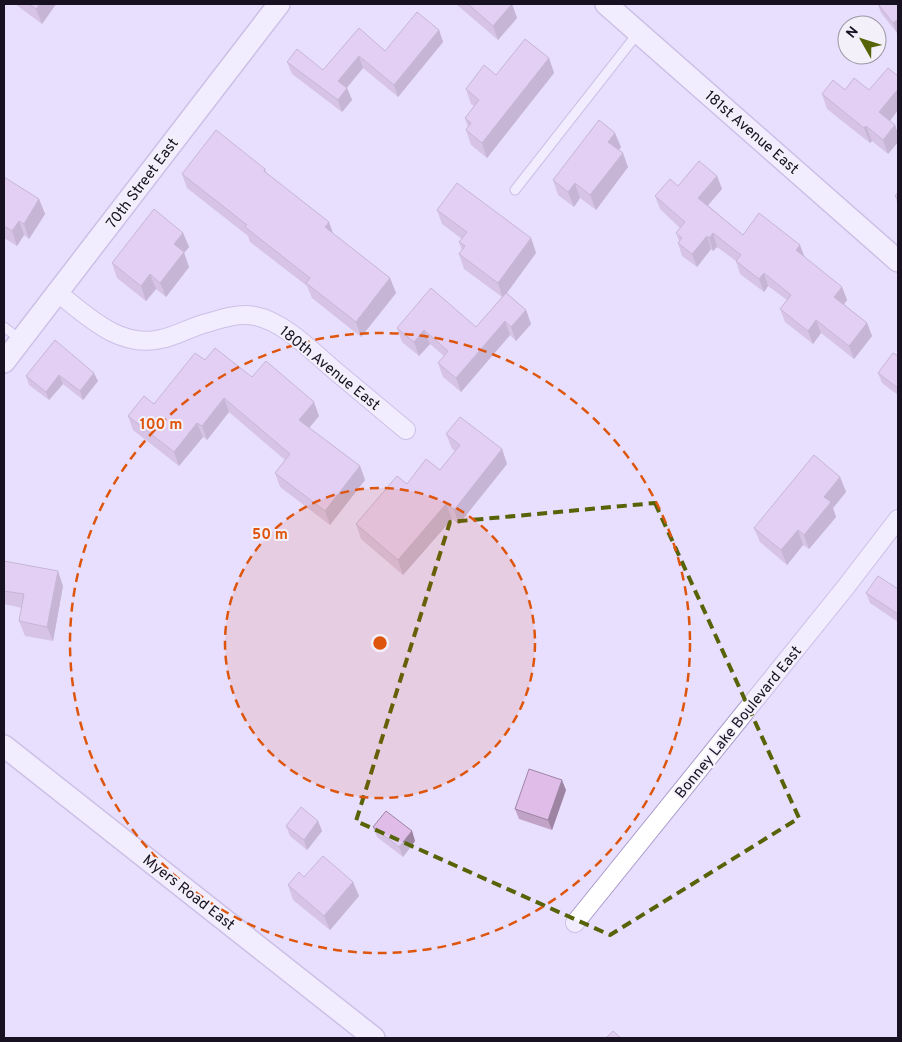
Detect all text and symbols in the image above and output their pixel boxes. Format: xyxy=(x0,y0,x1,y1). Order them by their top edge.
north arrow xyxy=(837,15,887,65)
text: N xyxy=(843,24,863,42)
street label: 181st Avenue East xyxy=(700,87,802,179)
street label: 70th Street East xyxy=(103,135,183,233)
street label: 180th Avenue East xyxy=(275,323,383,416)
text: 100 m xyxy=(140,416,182,435)
text: 50 m xyxy=(252,526,288,545)
centre of rings xyxy=(371,634,389,652)
street label: Bonney Lake Boulevard East xyxy=(672,643,807,803)
street label: Myers Road East xyxy=(138,851,238,935)

